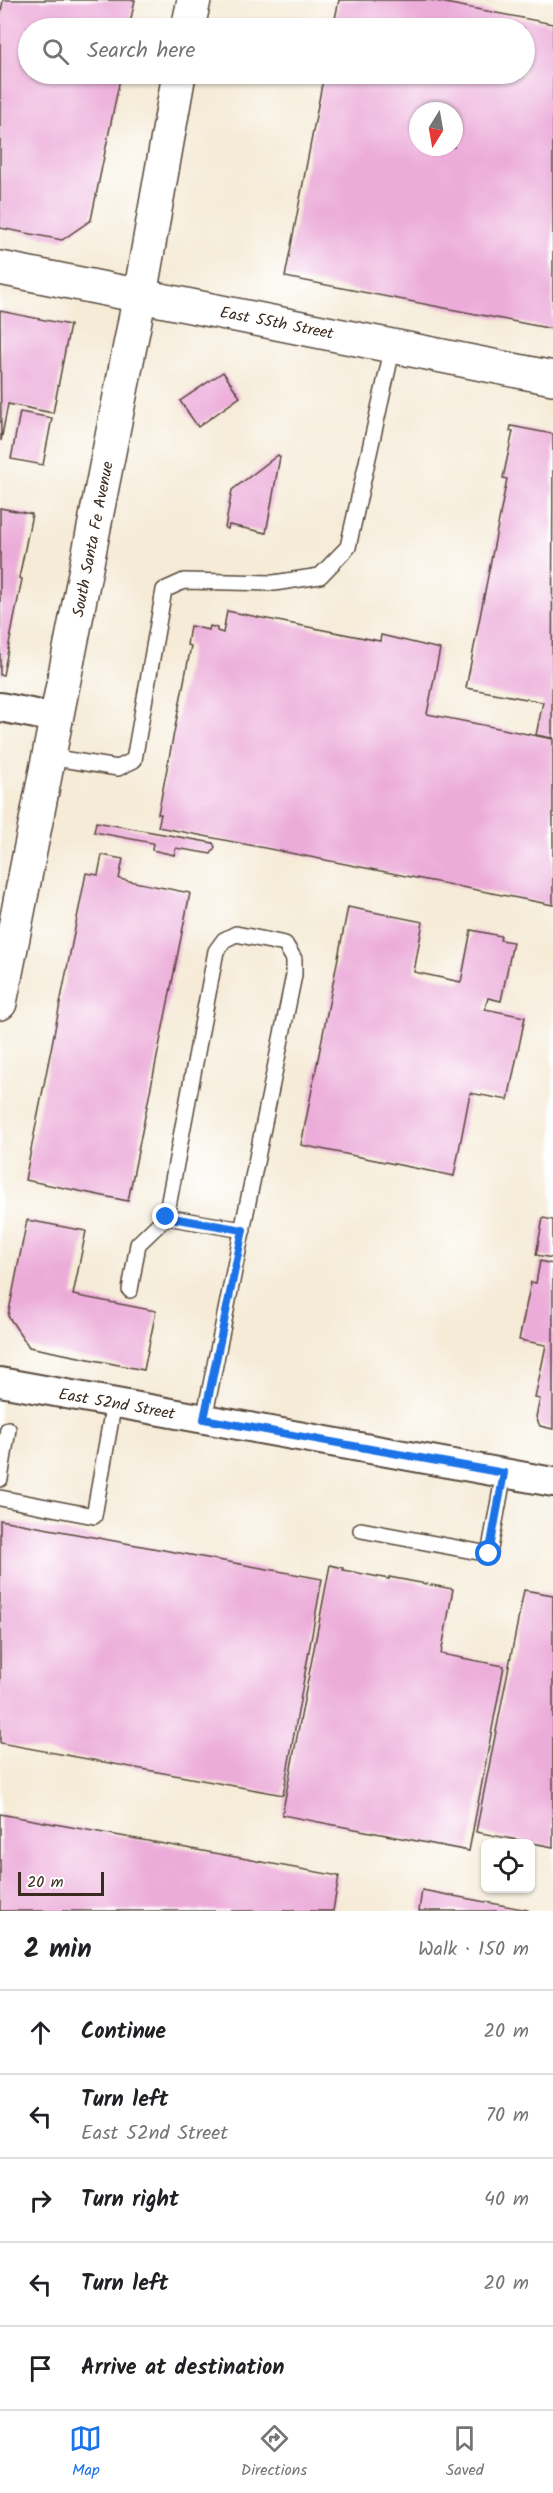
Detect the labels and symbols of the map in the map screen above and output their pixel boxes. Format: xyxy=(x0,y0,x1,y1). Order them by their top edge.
north arrow xyxy=(409,102,463,156)
street label: East 55th Street xyxy=(218,300,336,347)
street label: South Santa Fe Avenue xyxy=(66,459,121,619)
route end xyxy=(152,1203,178,1229)
street label: East 52nd Street xyxy=(57,1382,178,1427)
route start xyxy=(475,1540,501,1566)
scale bar xyxy=(18,1869,104,1896)

